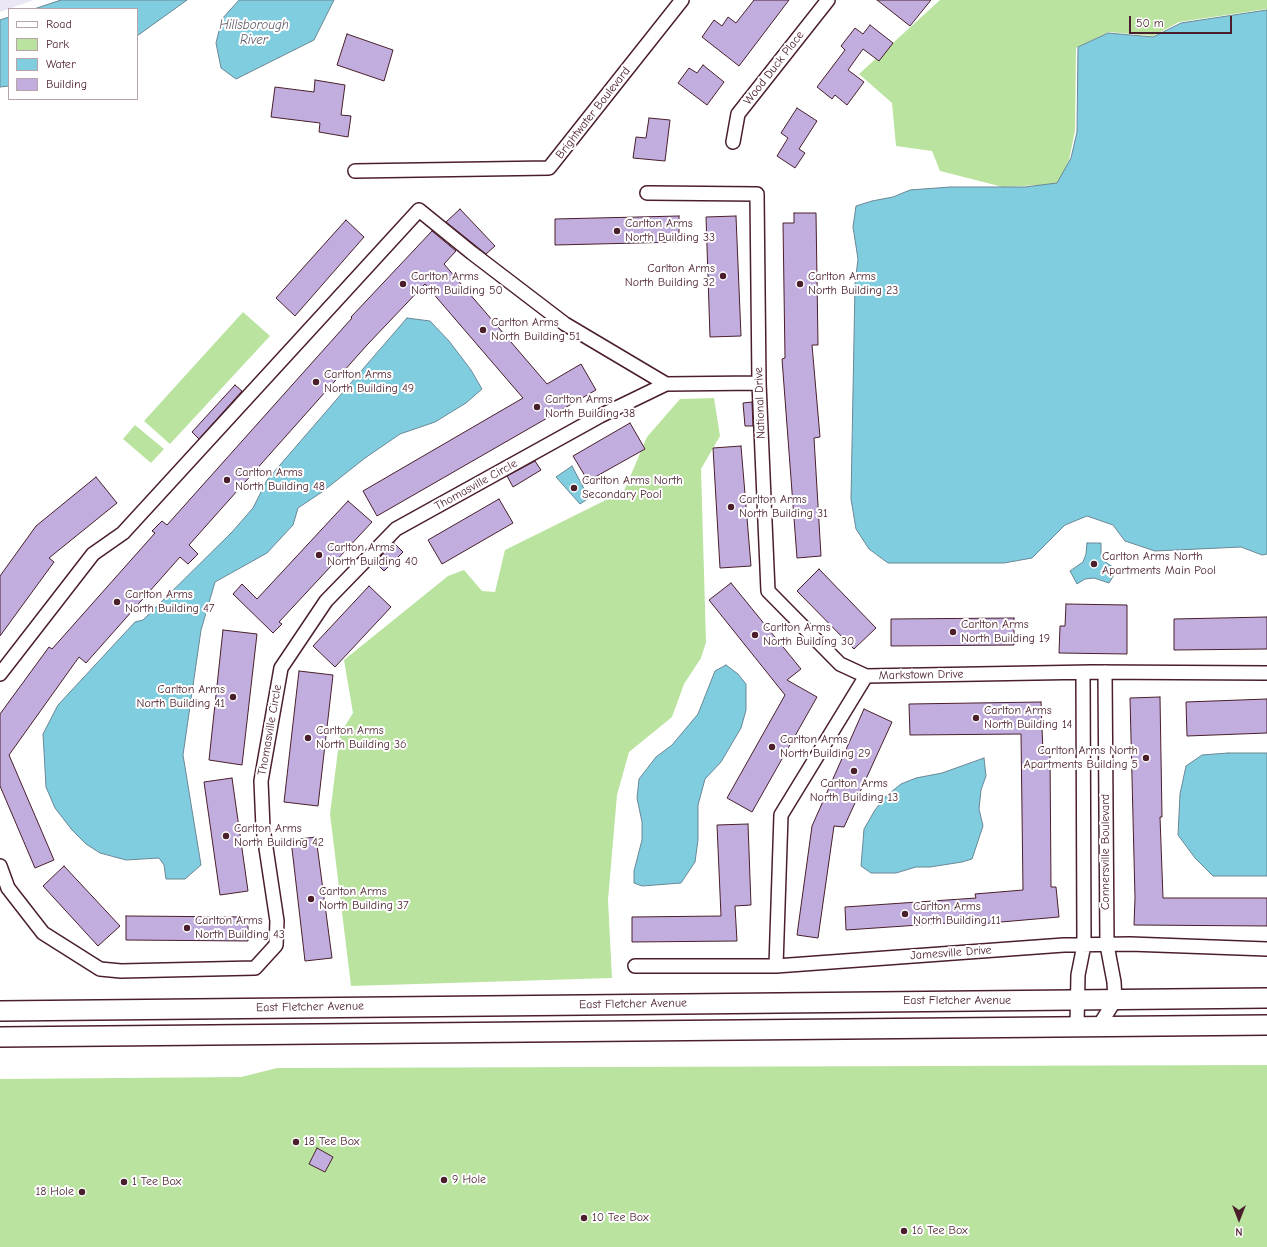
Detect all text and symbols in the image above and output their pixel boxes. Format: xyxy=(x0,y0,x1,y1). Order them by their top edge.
legend xyxy=(8,8,138,100)
scale bar xyxy=(1131,8,1234,34)
text: 50 m xyxy=(1136,16,1164,30)
text: Road xyxy=(46,17,72,31)
water label: Hillsborough River xyxy=(219,17,289,48)
street label: Wood Duck Place xyxy=(741,28,807,108)
text: Park xyxy=(46,37,69,51)
text: Water xyxy=(46,57,76,71)
street label: Brightwater Boulevard xyxy=(553,64,633,162)
text: Building xyxy=(46,77,87,91)
place label: Carlton Arms North Building 33 xyxy=(625,217,715,245)
marker: Carlton Arms North Building 33 xyxy=(612,226,622,236)
place label: Carlton Arms North Building 32 xyxy=(625,262,715,290)
place label: Carlton Arms North Building 50 xyxy=(411,270,503,298)
place label: Carlton Arms North Building 23 xyxy=(808,270,898,298)
marker: Carlton Arms North Building 32 xyxy=(718,271,728,281)
marker: Carlton Arms North Building 50 xyxy=(398,279,408,289)
marker: Carlton Arms North Building 23 xyxy=(795,279,805,289)
place label: Carlton Arms North Building 51 xyxy=(491,316,580,344)
marker: Carlton Arms North Building 51 xyxy=(478,325,488,335)
street label: National Drive xyxy=(752,367,768,439)
place label: Carlton Arms North Building 49 xyxy=(324,368,414,396)
marker: Carlton Arms North Building 49 xyxy=(311,377,321,387)
place label: Carlton Arms North Building 38 xyxy=(545,393,635,421)
marker: Carlton Arms North Building 38 xyxy=(532,402,542,412)
street label: Thomasville Circle xyxy=(432,456,520,514)
place label: Carlton Arms North Building 48 xyxy=(235,466,325,494)
place label: Carlton Arms North Secondary Pool xyxy=(582,474,683,502)
marker: Carlton Arms North Building 48 xyxy=(222,475,232,485)
marker: Carlton Arms North Secondary Pool xyxy=(569,483,579,493)
place label: Carlton Arms North Building 31 xyxy=(739,493,828,521)
marker: Carlton Arms North Building 31 xyxy=(726,502,736,512)
place label: Carlton Arms North Building 40 xyxy=(327,541,418,569)
marker: Carlton Arms North Building 40 xyxy=(314,550,324,560)
place label: Carlton Arms North Apartments Main Pool xyxy=(1102,550,1216,578)
marker: Carlton Arms North Apartments Main Pool xyxy=(1089,559,1099,569)
place label: Carlton Arms North Building 47 xyxy=(125,588,214,616)
marker: Carlton Arms North Building 47 xyxy=(112,597,122,607)
place label: Carlton Arms North Building 19 xyxy=(961,618,1050,646)
place label: Carlton Arms North Building 30 xyxy=(763,621,854,649)
marker: Carlton Arms North Building 19 xyxy=(948,627,958,637)
marker: Carlton Arms North Building 30 xyxy=(750,630,760,640)
street label: Markstown Drive xyxy=(878,667,964,683)
place label: Carlton Arms North Building 41 xyxy=(137,683,225,711)
street label: Thomasville Circle xyxy=(255,683,285,777)
marker: Carlton Arms North Building 41 xyxy=(228,692,238,702)
place label: Carlton Arms North Building 14 xyxy=(984,704,1072,732)
marker: Carlton Arms North Building 14 xyxy=(971,713,981,723)
place label: Carlton Arms North Building 36 xyxy=(316,724,406,752)
marker: Carlton Arms North Building 36 xyxy=(303,733,313,743)
place label: Carlton Arms North Building 29 xyxy=(780,733,871,761)
marker: Carlton Arms North Building 29 xyxy=(767,742,777,752)
place label: Carlton Arms North Apartments Building 5 xyxy=(1024,744,1138,772)
marker: Carlton Arms North Apartments Building 5 xyxy=(1141,753,1151,763)
marker: Carlton Arms North Building 13 xyxy=(849,766,859,776)
place label: Carlton Arms North Building 13 xyxy=(810,777,898,805)
street label: Connersville Boulevard xyxy=(1099,794,1113,910)
place label: Carlton Arms North Building 42 xyxy=(234,822,324,850)
marker: Carlton Arms North Building 42 xyxy=(221,831,231,841)
place label: Carlton Arms North Building 37 xyxy=(319,885,409,913)
marker: Carlton Arms North Building 37 xyxy=(306,894,316,904)
place label: Carlton Arms North Building 11 xyxy=(913,900,1000,928)
marker: Carlton Arms North Building 11 xyxy=(900,909,910,919)
place label: Carlton Arms North Building 43 xyxy=(195,914,285,942)
marker: Carlton Arms North Building 43 xyxy=(182,923,192,933)
street label: Jamesville Drive xyxy=(910,943,992,963)
street label: East Fletcher Avenue xyxy=(903,994,1011,1008)
street label: East Fletcher Avenue xyxy=(579,996,687,1012)
street label: East Fletcher Avenue xyxy=(256,999,364,1015)
place label: 18 Tee Box xyxy=(304,1135,359,1149)
marker: 18 Tee Box xyxy=(291,1137,301,1147)
place label: 9 Hole xyxy=(452,1173,486,1187)
place label: 1 Tee Box xyxy=(132,1175,181,1189)
marker: 9 Hole xyxy=(439,1175,449,1185)
marker: 1 Tee Box xyxy=(119,1177,129,1187)
place label: 18 Hole xyxy=(35,1185,74,1199)
marker: 18 Hole xyxy=(77,1187,87,1197)
north arrow xyxy=(1219,1199,1259,1239)
place label: 10 Tee Box xyxy=(592,1211,649,1225)
marker: 10 Tee Box xyxy=(579,1213,589,1223)
place label: 16 Tee Box xyxy=(912,1224,968,1238)
text: N xyxy=(1235,1225,1243,1238)
marker: 16 Tee Box xyxy=(899,1226,909,1236)

